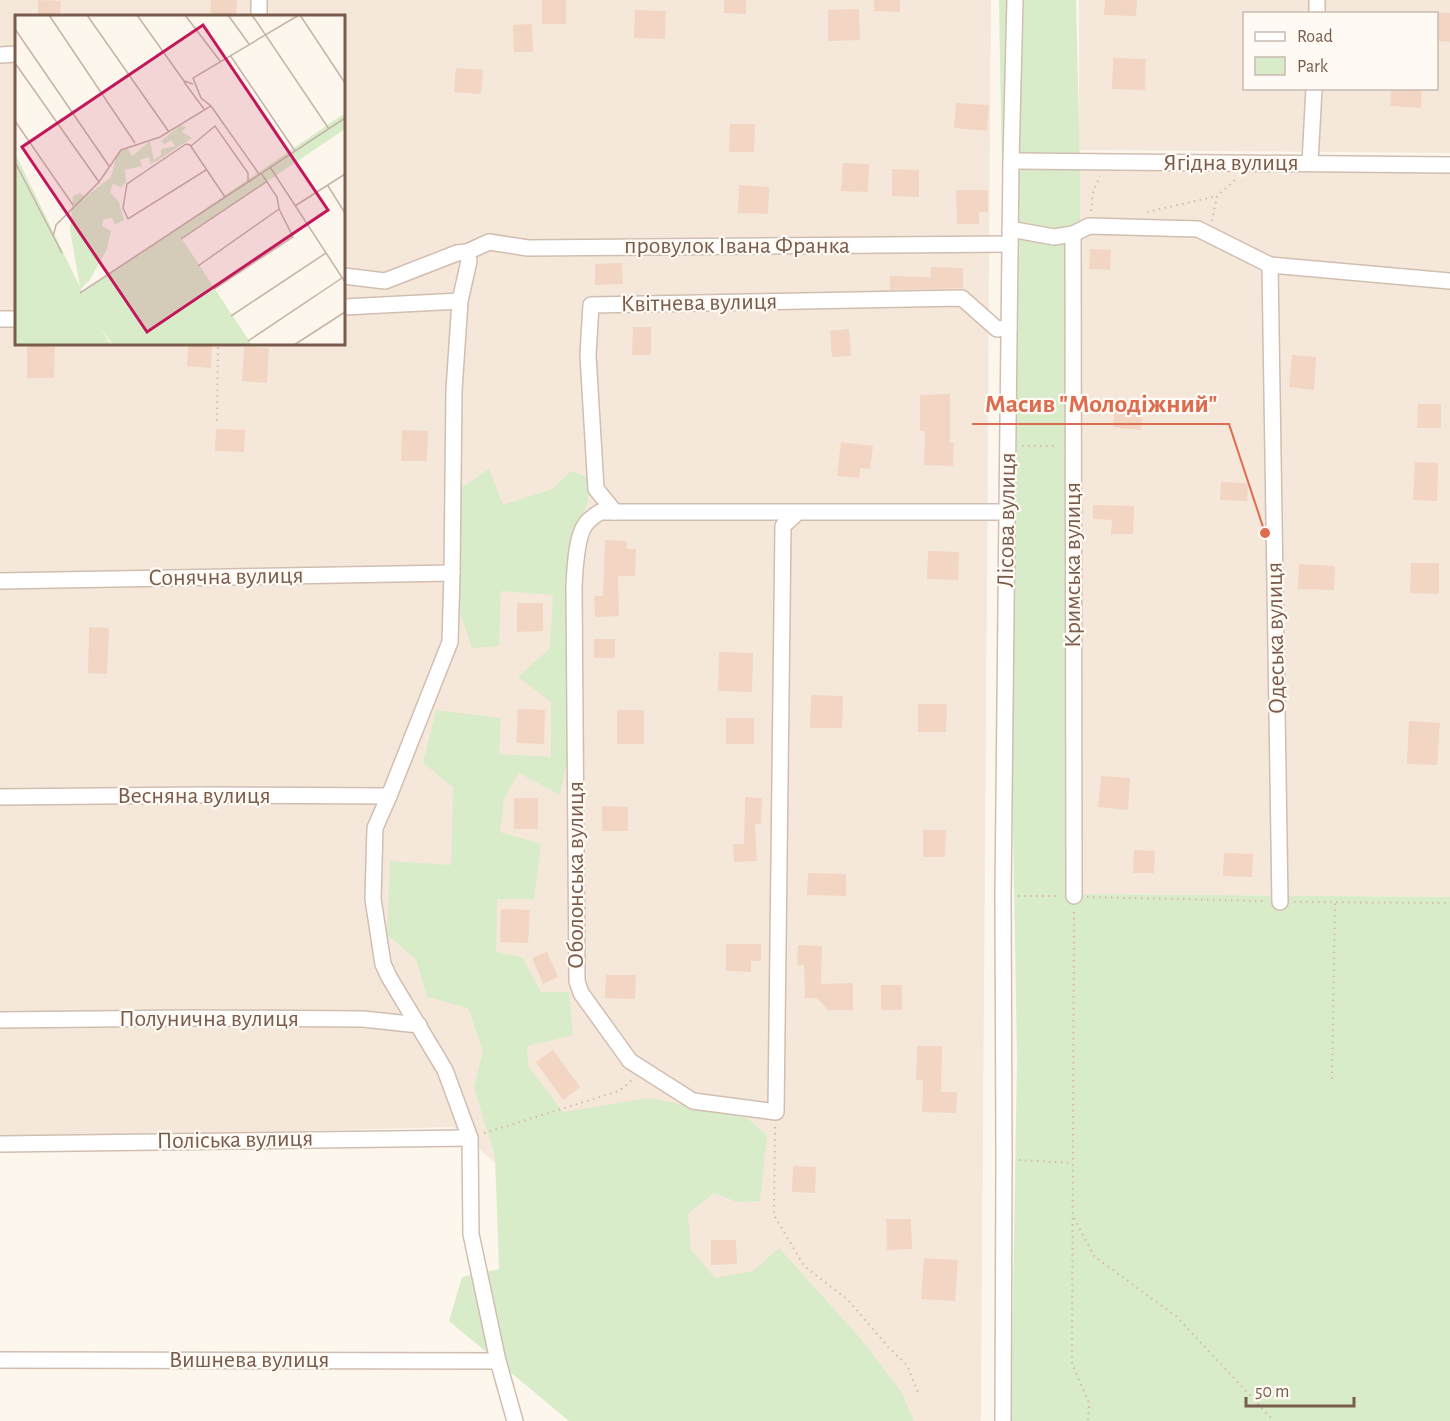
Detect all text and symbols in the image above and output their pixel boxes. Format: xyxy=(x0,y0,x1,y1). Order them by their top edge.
legend xyxy=(1243,12,1438,90)
inset map xyxy=(15,15,345,345)
text: Road xyxy=(1297,28,1333,46)
text: Park xyxy=(1297,58,1329,76)
street label: Ягідна вулиця xyxy=(1163,151,1299,175)
street label: провулок Івана Франка xyxy=(624,234,850,258)
street label: Квітнева вулиця xyxy=(620,290,778,316)
callout: Масив "Молодіжний" xyxy=(972,380,1229,424)
text: Масив "Молодіжний" xyxy=(985,391,1217,417)
street label: Лісова вулиця xyxy=(994,452,1020,588)
street label: Кримська вулиця xyxy=(1061,482,1085,648)
street label: Одеська вулиця xyxy=(1263,562,1289,714)
street label: Сонячна вулиця xyxy=(148,564,304,590)
street label: Оболонська вулиця xyxy=(564,781,588,969)
street label: Весняна вулиця xyxy=(117,784,271,808)
street label: Полунична вулиця xyxy=(119,1007,299,1031)
street label: Поліська вулиця xyxy=(156,1127,314,1153)
street label: Вишнева вулиця xyxy=(169,1348,329,1372)
scale bar xyxy=(1246,1370,1354,1408)
text: 50 m xyxy=(1255,1383,1289,1401)

